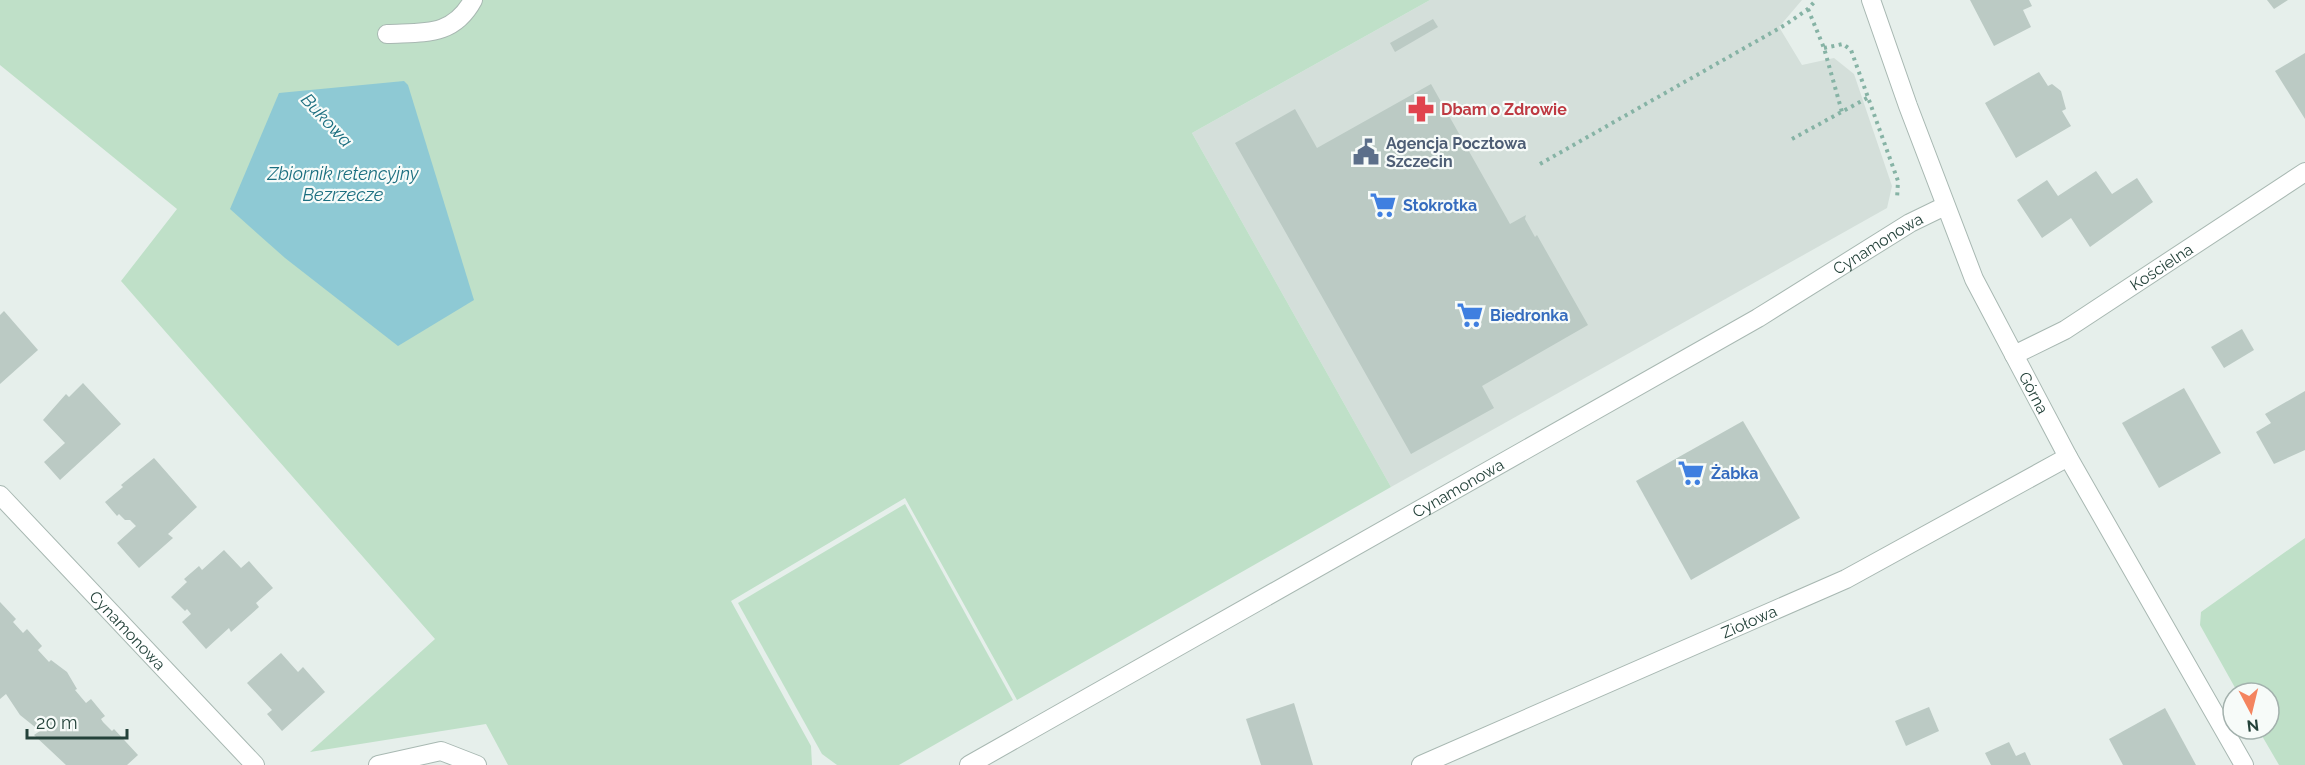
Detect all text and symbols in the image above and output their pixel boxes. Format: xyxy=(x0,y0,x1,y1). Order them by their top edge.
water label: Bukowa xyxy=(297,89,357,151)
pharmacy icon: Dbam o Zdrowie xyxy=(1406,94,1436,124)
place label: Dbam o Zdrowie xyxy=(1441,100,1567,119)
place label: Agencja Pocztowa Szczecin xyxy=(1386,134,1526,171)
public building icon: Agencja Pocztowa Szczecin xyxy=(1351,137,1381,167)
water label: Zbiornik retencyjny Bezrzecze xyxy=(266,163,420,205)
supermarket icon: Stokrotka xyxy=(1368,190,1398,220)
place label: Stokrotka xyxy=(1403,196,1477,215)
street label: Cynamonowa xyxy=(1829,209,1926,278)
street label: Kościelna xyxy=(2126,239,2196,294)
supermarket icon: Biedronka xyxy=(1455,300,1485,330)
place label: Biedronka xyxy=(1490,306,1568,325)
street label: Górna xyxy=(2015,368,2053,417)
street label: Cynamonowa xyxy=(1409,455,1507,521)
supermarket icon: Żabka xyxy=(1676,458,1706,488)
place label: Żabka xyxy=(1711,463,1758,483)
street label: Cynamonowa xyxy=(86,587,170,674)
street label: Ziołowa xyxy=(1718,601,1780,642)
north arrow xyxy=(2221,681,2281,741)
scale bar xyxy=(27,702,128,740)
text: 20 m xyxy=(36,712,78,733)
text: N xyxy=(2246,715,2260,736)

